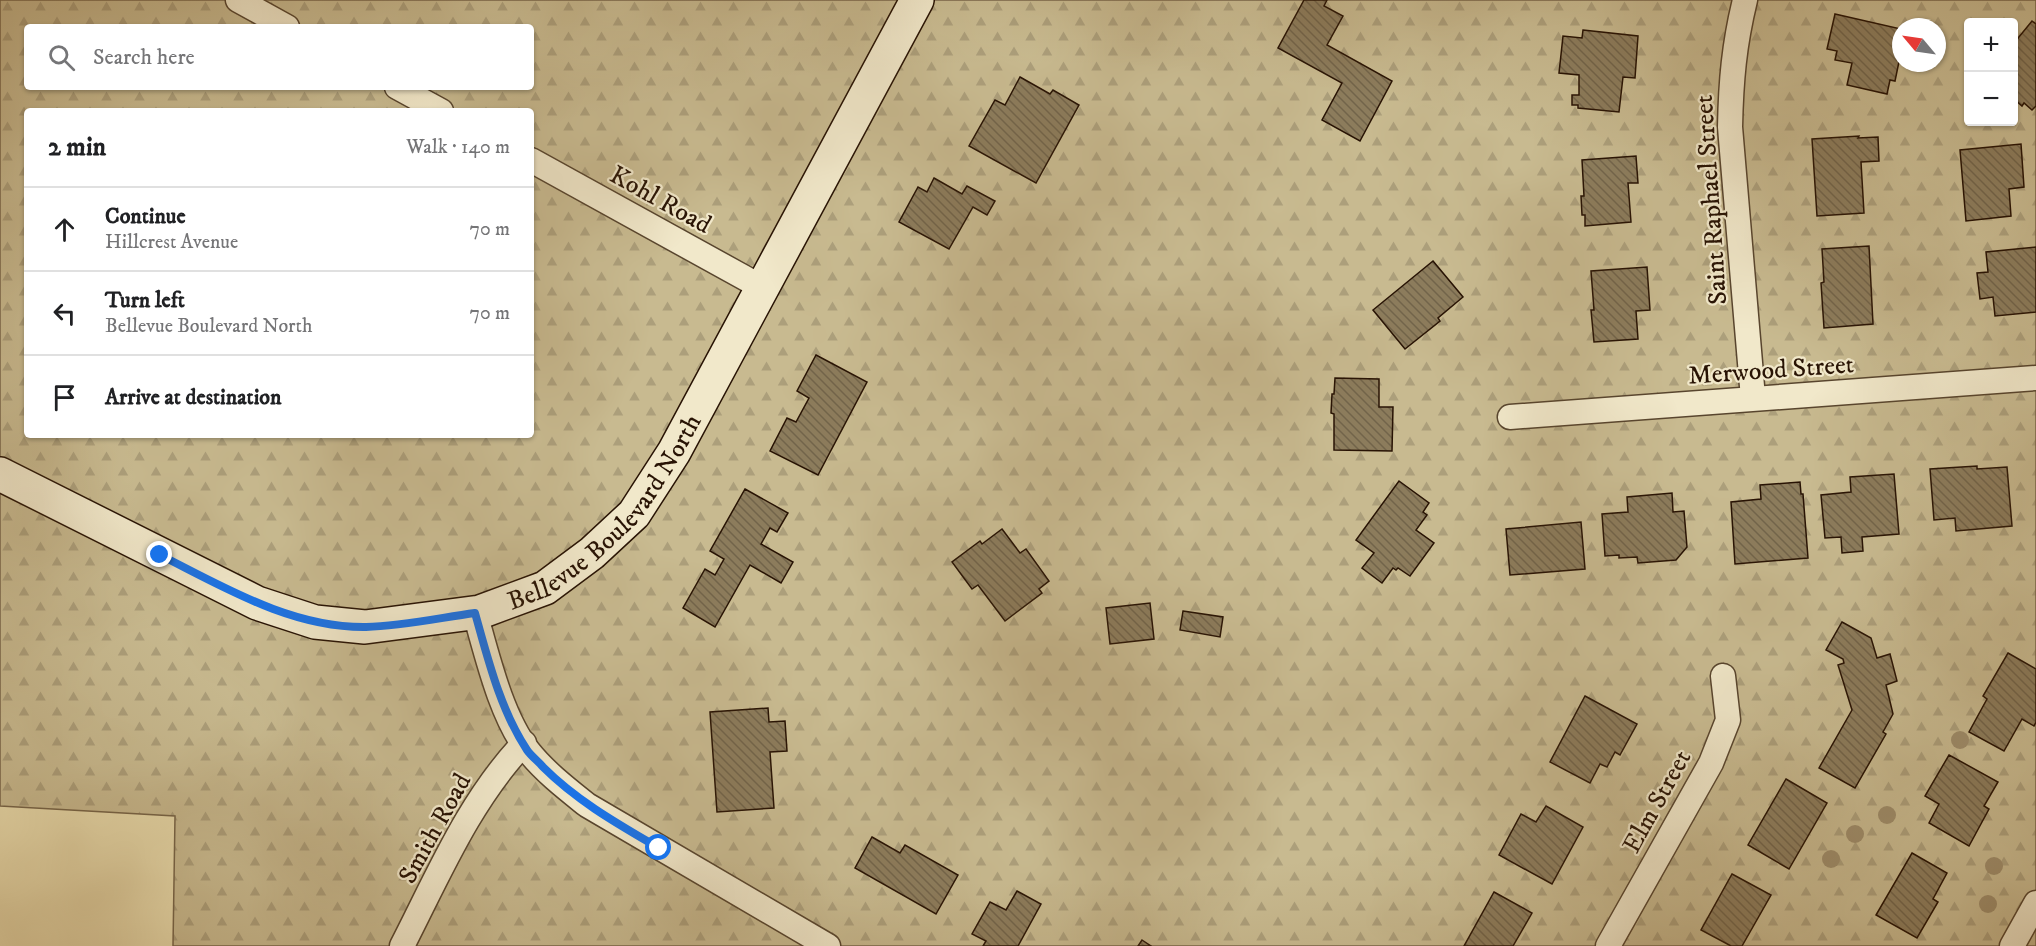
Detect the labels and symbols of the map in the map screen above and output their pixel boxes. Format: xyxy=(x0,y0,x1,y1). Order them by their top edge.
north arrow xyxy=(1892,18,1946,72)
street label: Saint Raphael Street xyxy=(1688,94,1735,306)
street label: Kohl Road xyxy=(604,159,717,242)
street label: Merwood Street xyxy=(1687,348,1855,393)
street label: Bellevue Boulevard North xyxy=(503,408,709,618)
route end xyxy=(146,541,172,567)
street label: Elm Street xyxy=(1616,744,1699,859)
street label: Smith Road xyxy=(392,768,479,890)
route start xyxy=(645,834,671,860)

